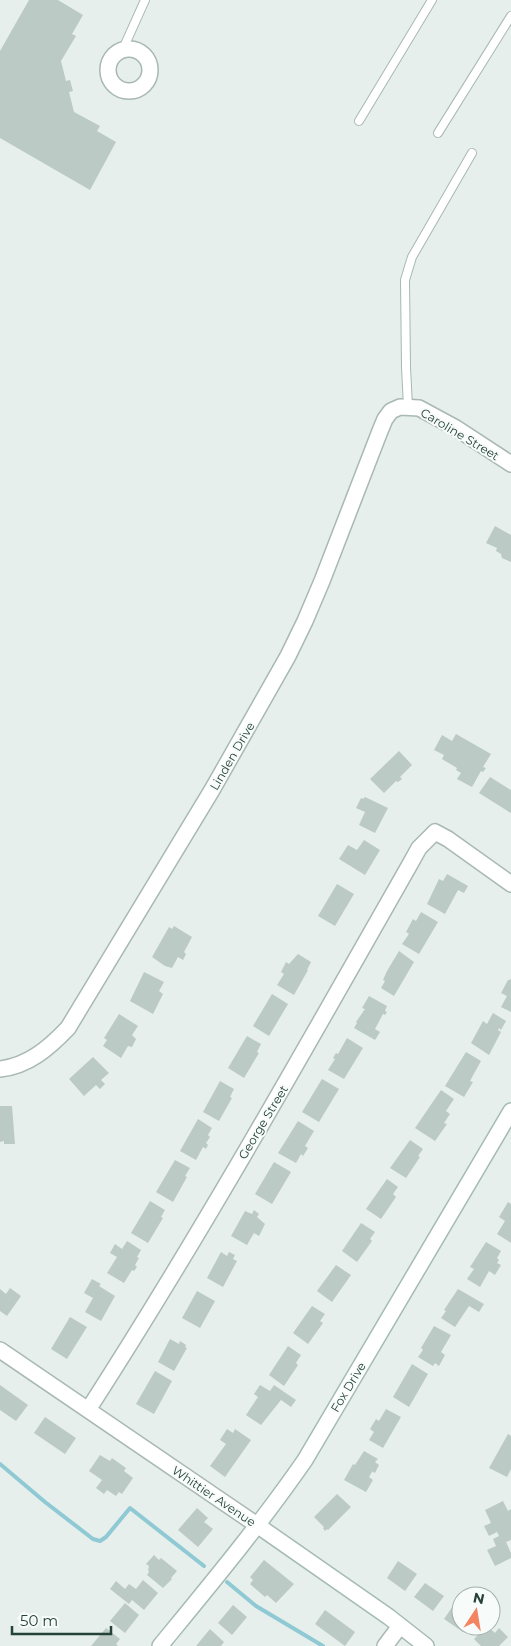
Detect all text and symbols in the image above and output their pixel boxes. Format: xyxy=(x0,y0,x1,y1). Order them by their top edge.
street label: Caroline Street xyxy=(418,405,502,463)
street label: Linden Drive xyxy=(206,719,258,793)
street label: George Street xyxy=(235,1082,291,1162)
street label: Fox Drive xyxy=(327,1359,369,1415)
street label: Whittier Avenue xyxy=(169,1462,259,1530)
north arrow xyxy=(451,1586,501,1636)
text: N xyxy=(471,1588,486,1608)
scale bar xyxy=(12,1604,111,1636)
text: 50 m xyxy=(20,1611,58,1630)

